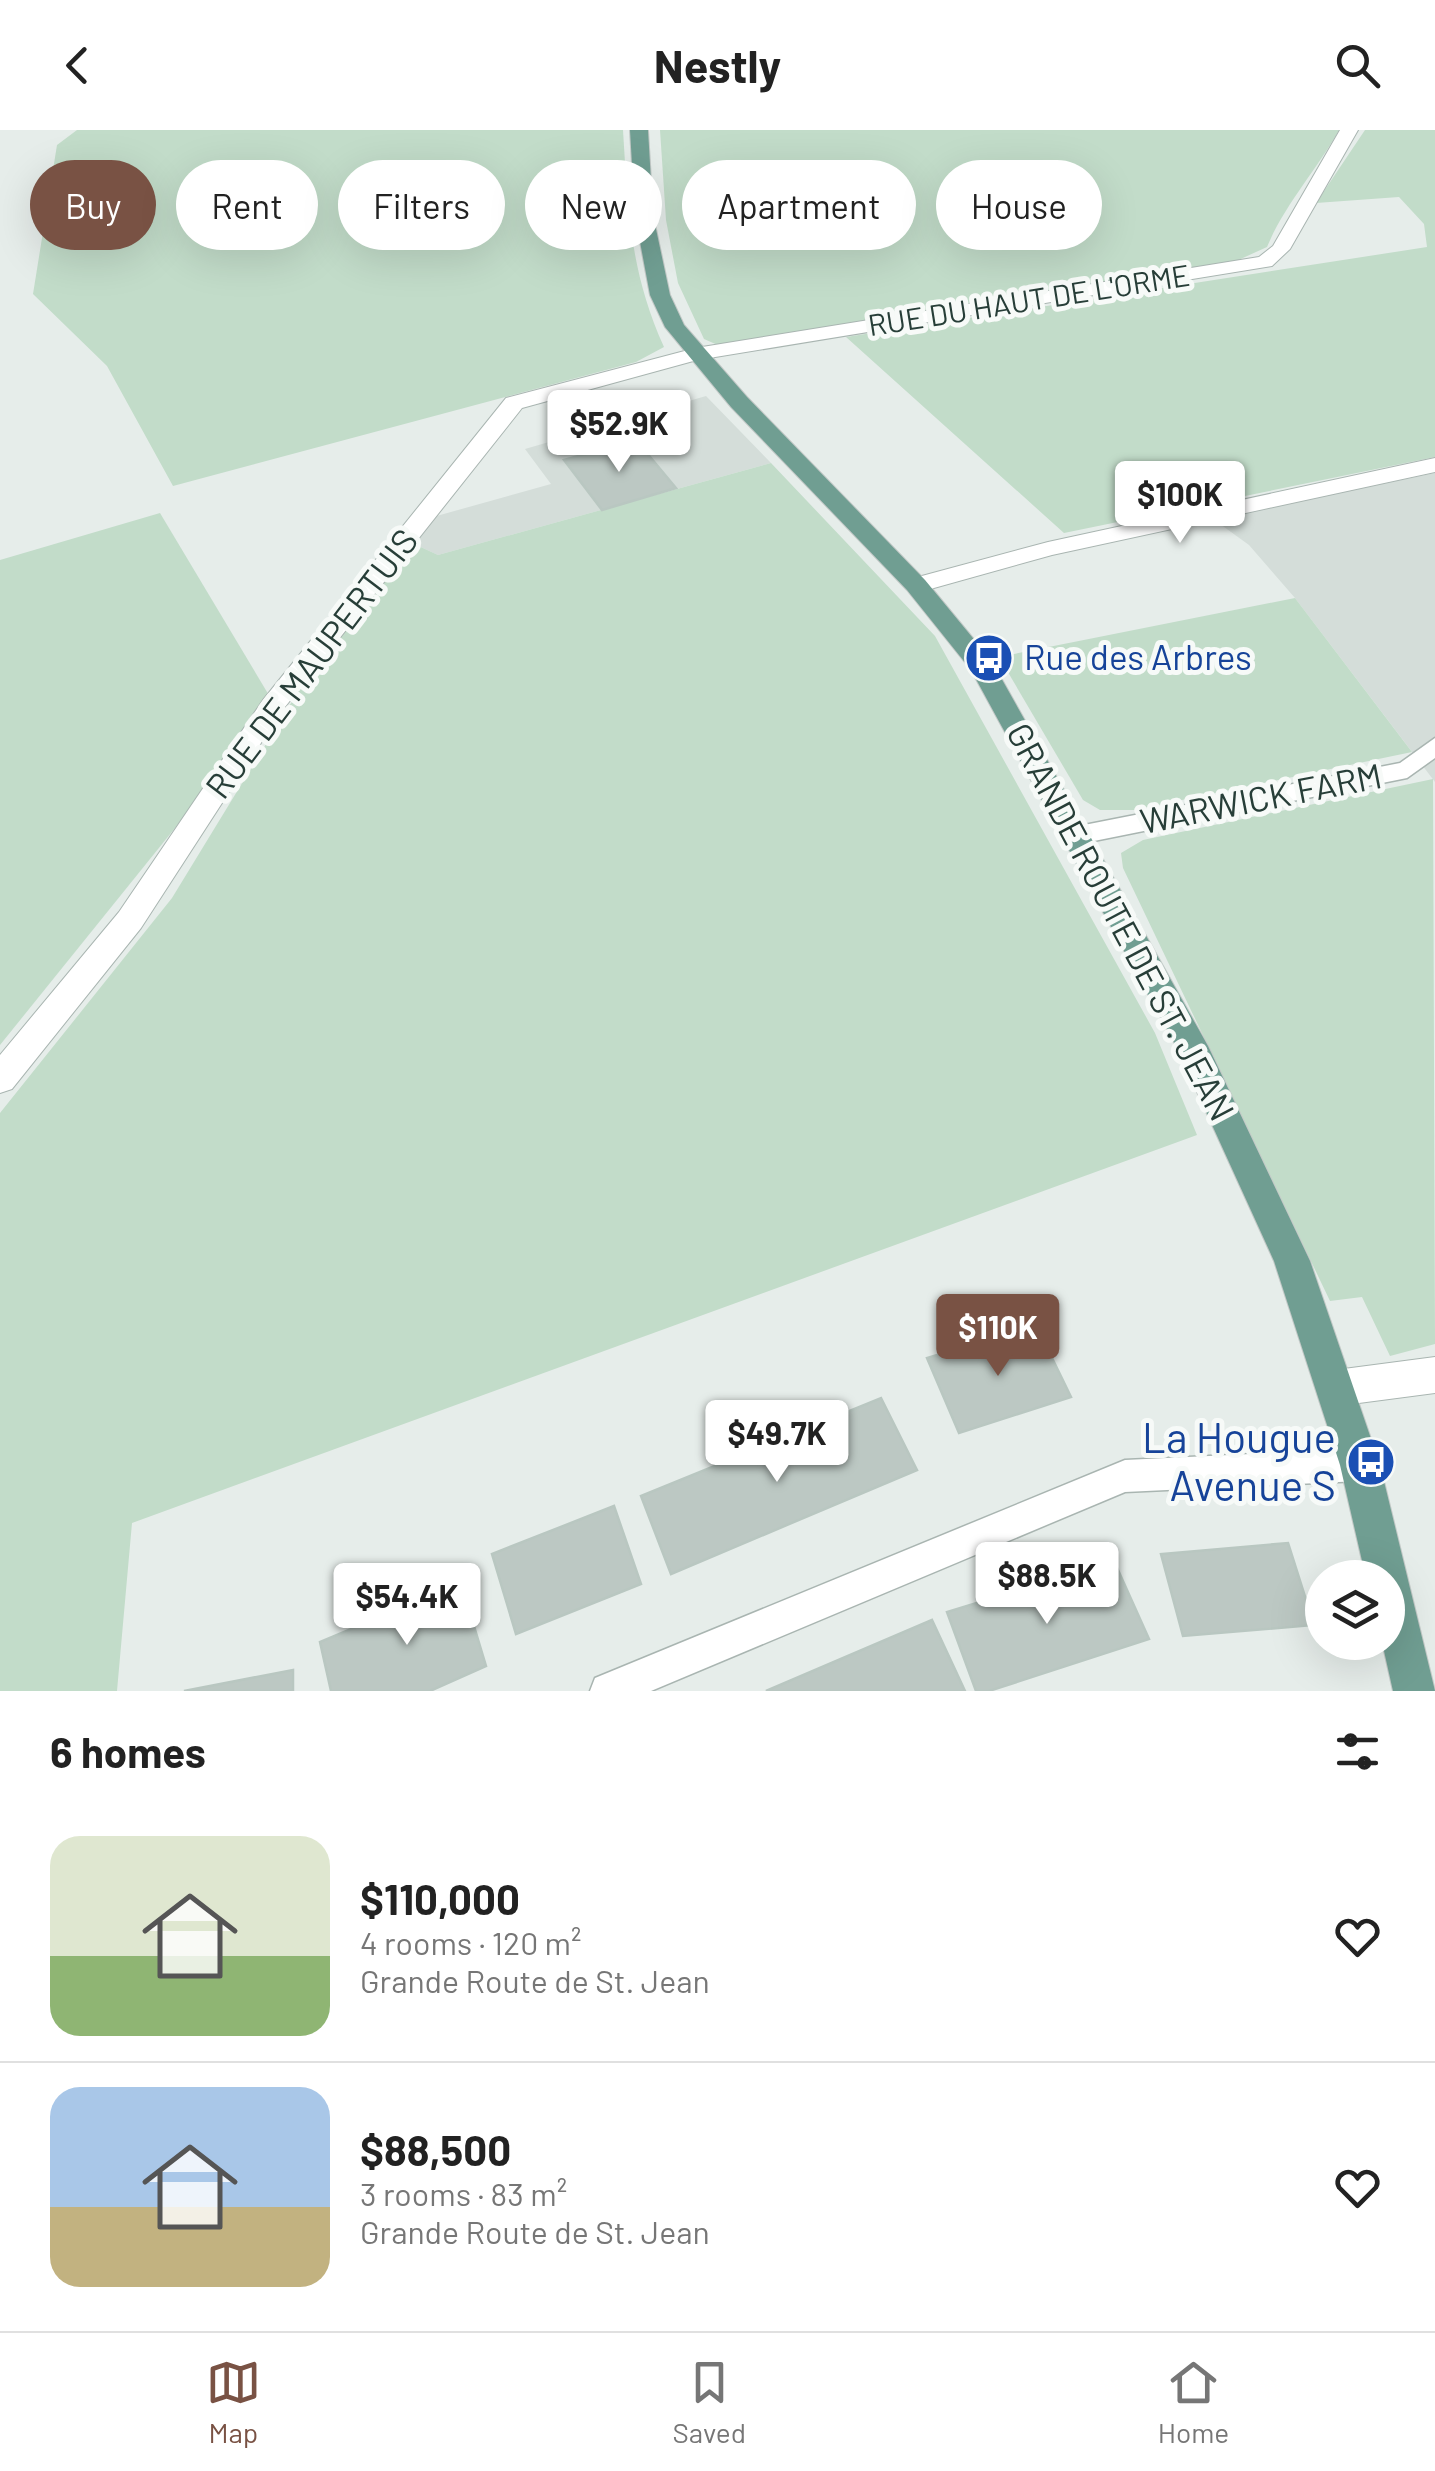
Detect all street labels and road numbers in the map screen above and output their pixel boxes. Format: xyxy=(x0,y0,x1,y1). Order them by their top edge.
street label: RUE DU HAUT DE L'ORME xyxy=(865,256,1192,342)
street label: RUE DE MAUPERTUIS xyxy=(195,520,425,806)
street label: GRANDE ROUTE DE ST. JEAN xyxy=(999,715,1244,1127)
street label: WARWICK FARM xyxy=(1136,753,1385,841)

